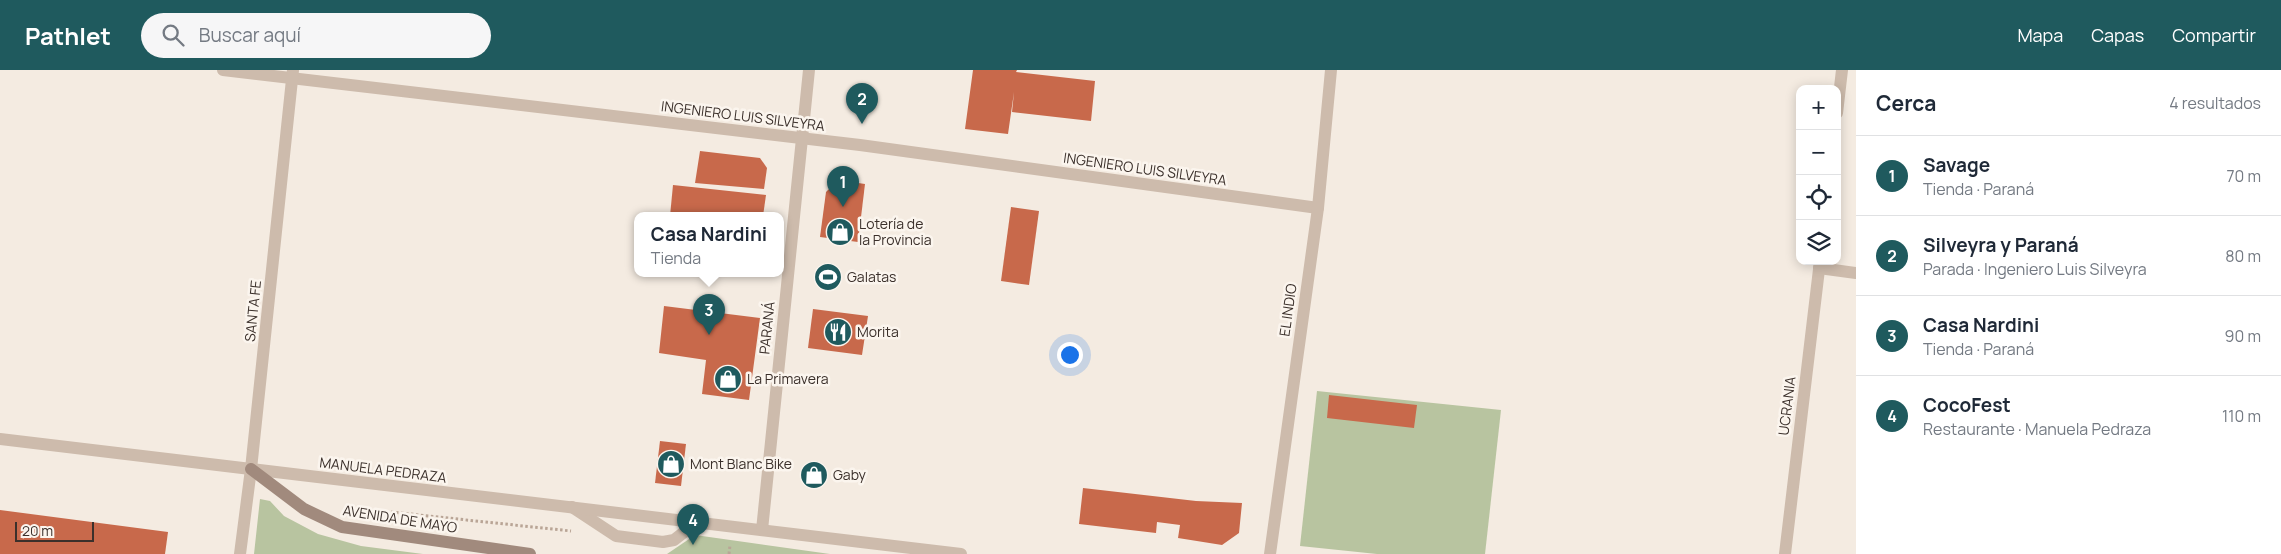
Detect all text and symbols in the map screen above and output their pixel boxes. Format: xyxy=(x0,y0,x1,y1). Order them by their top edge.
search box xyxy=(141,13,491,58)
text: Pathlet xyxy=(25,19,111,52)
icon: search xyxy=(159,21,187,49)
text: Buscar aquí xyxy=(199,22,301,48)
text: Mapa xyxy=(2017,23,2063,47)
text: Capas xyxy=(2091,23,2144,47)
text: Compartir xyxy=(2172,23,2256,47)
pin: 2 xyxy=(846,83,878,124)
map controls xyxy=(1796,85,1841,265)
button: + xyxy=(1796,85,1841,130)
text: Cerca xyxy=(1876,89,1936,117)
text: 4 resultados xyxy=(2169,92,2261,114)
street label: INGENIERO LUIS SILVEYRA xyxy=(660,96,826,135)
button: − xyxy=(1796,130,1841,175)
street label: INGENIERO LUIS SILVEYRA xyxy=(1062,148,1228,189)
text: Savage xyxy=(1923,152,1990,178)
text: 1 xyxy=(1888,165,1896,187)
text: 70 m xyxy=(2226,165,2261,187)
pin: 1 xyxy=(827,166,859,207)
button: locate xyxy=(1796,175,1841,220)
text: Tienda · Paraná xyxy=(1923,178,2034,200)
popup xyxy=(634,212,784,277)
place label: Lotería de la Provincia xyxy=(859,214,931,249)
shop icon: Lotería de la Provincia xyxy=(825,217,855,247)
button: layers xyxy=(1796,220,1841,265)
text: Casa Nardini xyxy=(651,221,767,247)
text: Silveyra y Paraná xyxy=(1923,232,2079,258)
text: 2 xyxy=(1887,245,1897,267)
text: 80 m xyxy=(2225,245,2261,267)
text: Tienda xyxy=(651,247,701,269)
text: Parada · Ingeniero Luis Silveyra xyxy=(1923,258,2147,280)
sports icon: Galatas xyxy=(813,262,843,292)
place label: Galatas xyxy=(847,267,896,286)
street label: SANTA FE xyxy=(240,279,265,343)
street label: EL INDIO xyxy=(1274,282,1301,337)
pin: 3 xyxy=(693,294,725,335)
street label: PARANÁ xyxy=(754,301,779,355)
text: Casa Nardini xyxy=(1923,312,2039,338)
restaurant icon: Morita xyxy=(823,317,853,347)
place label: Morita xyxy=(857,322,899,341)
text: 3 xyxy=(1887,325,1897,347)
text: 90 m xyxy=(2225,325,2261,347)
text: Tienda · Paraná xyxy=(1923,338,2034,360)
your location xyxy=(1057,342,1083,368)
shop icon: La Primavera xyxy=(713,364,743,394)
place label: La Primavera xyxy=(747,369,828,388)
street label: UCRANIA xyxy=(1773,375,1800,437)
text: CocoFest xyxy=(1923,392,2011,418)
text: 4 xyxy=(1887,405,1897,427)
text: 110 m xyxy=(2222,405,2261,427)
text: Restaurante · Manuela Pedraza xyxy=(1923,418,2151,440)
shop icon: Mont Blanc Bike xyxy=(656,449,686,479)
street label: MANUELA PEDRAZA xyxy=(318,452,448,487)
place label: Mont Blanc Bike xyxy=(690,454,792,473)
shop icon: Gaby xyxy=(799,460,829,490)
place label: Gaby xyxy=(833,465,867,484)
street label: AVENIDA DE MAYO xyxy=(342,500,459,537)
pin: 4 xyxy=(677,504,709,545)
scale bar xyxy=(15,519,94,542)
text: 20 m xyxy=(22,521,53,540)

